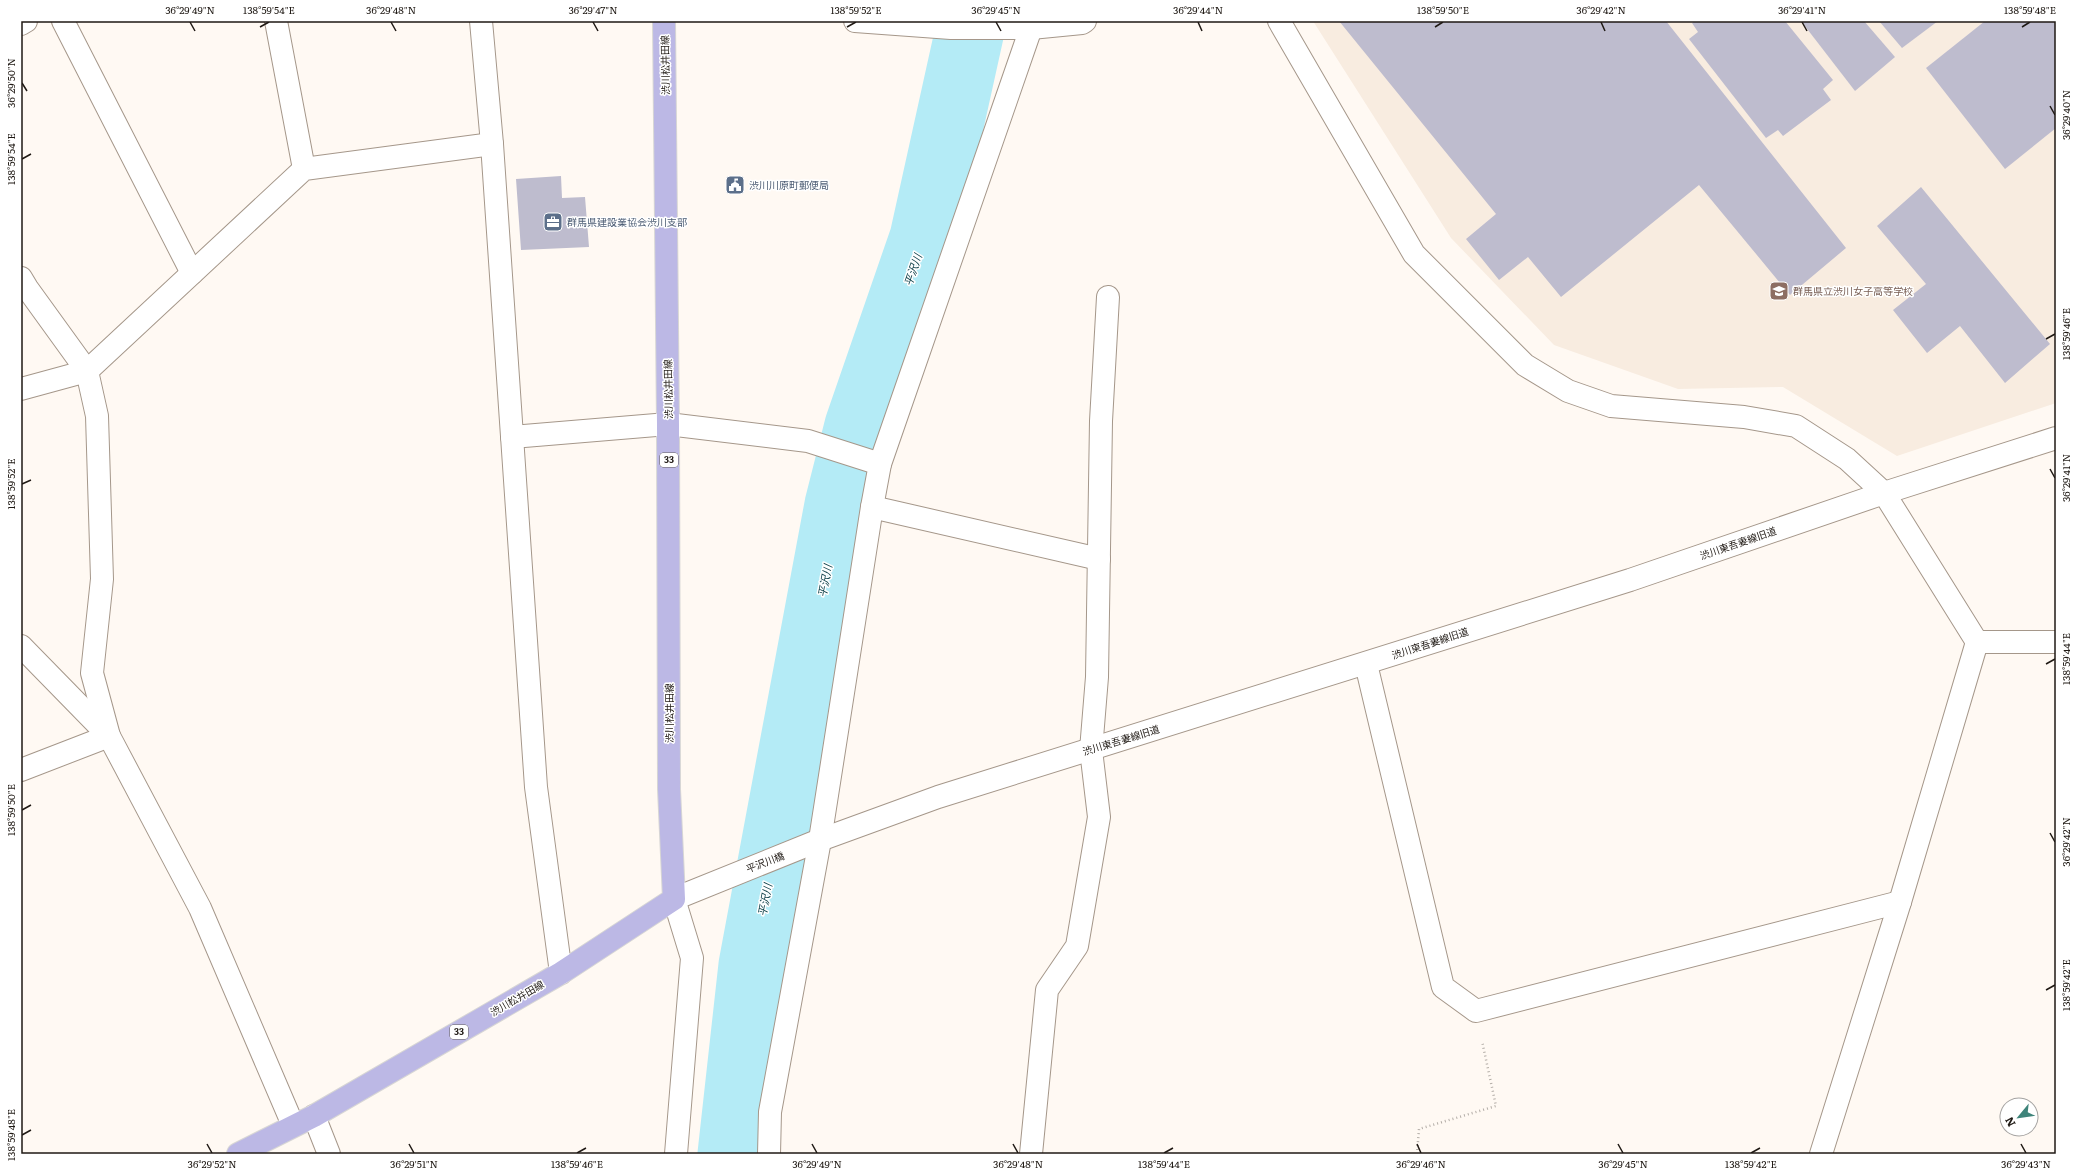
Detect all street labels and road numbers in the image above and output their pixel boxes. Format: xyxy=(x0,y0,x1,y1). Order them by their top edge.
street label: 渋川松井田線 xyxy=(656,35,673,95)
street label: 渋川松井田線 xyxy=(659,359,676,419)
road number: 33 xyxy=(660,453,678,467)
street label: 渋川東吾妻線旧道 xyxy=(1698,522,1778,563)
street label: 渋川東吾妻線旧道 xyxy=(1389,623,1470,662)
street label: 渋川松井田線 xyxy=(661,683,676,743)
street label: 渋川東吾妻線旧道 xyxy=(1080,721,1161,758)
street label: 平沢川橋 xyxy=(743,847,786,876)
street label: 渋川松井田線 xyxy=(487,976,546,1019)
road number: 33 xyxy=(450,1025,468,1039)

